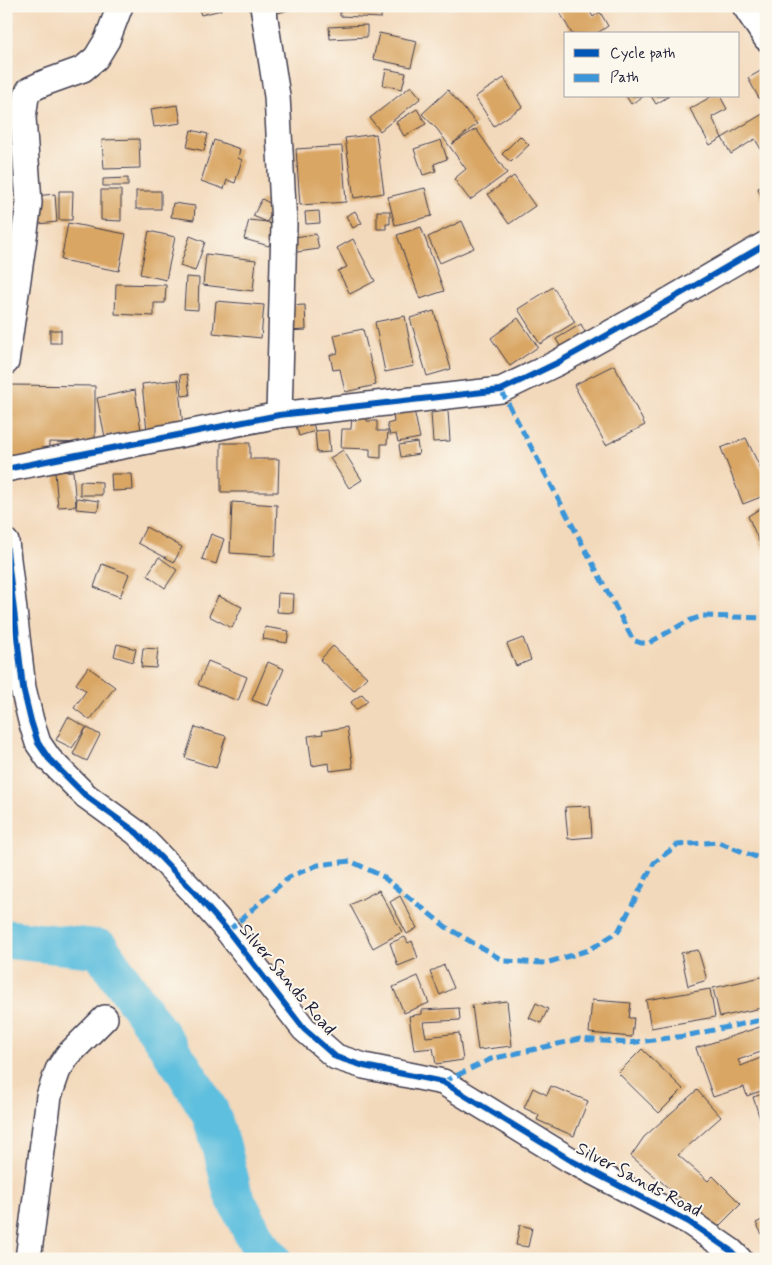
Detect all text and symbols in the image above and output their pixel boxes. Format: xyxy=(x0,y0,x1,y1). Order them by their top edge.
legend xyxy=(564,32,740,98)
text: Cycle path xyxy=(610,44,675,64)
text: Path xyxy=(610,68,639,88)
street label: Silver Sands Road xyxy=(233,919,341,1041)
street label: Silver Sands Road xyxy=(572,1137,705,1223)

